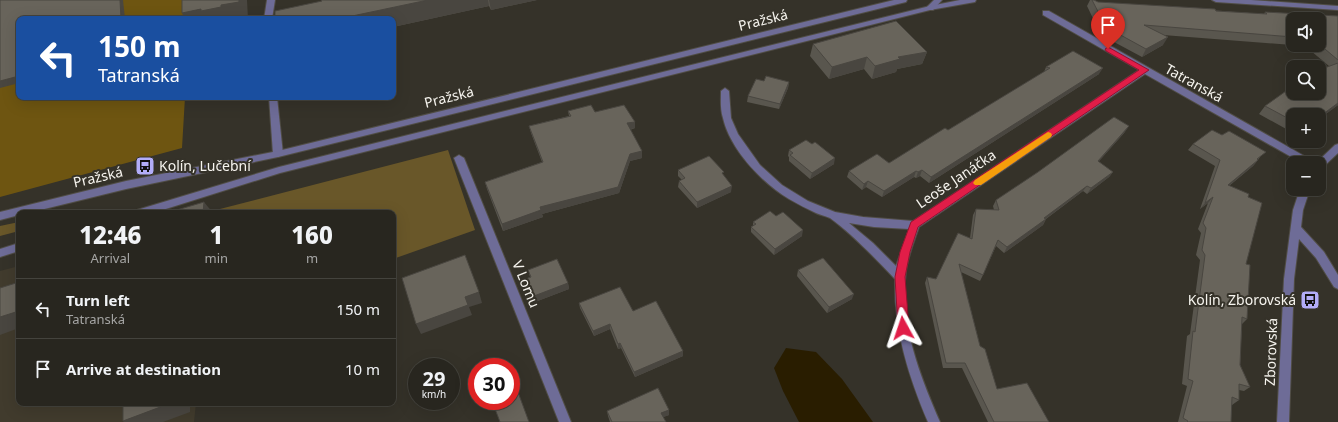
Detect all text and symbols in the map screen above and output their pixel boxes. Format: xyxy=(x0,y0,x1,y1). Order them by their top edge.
street label: Pražská xyxy=(736,4,790,35)
pin xyxy=(1091,8,1125,49)
map controls xyxy=(1286,12,1326,196)
button: sound xyxy=(1286,12,1326,52)
icon: arrive xyxy=(1097,14,1119,36)
text: 150 m xyxy=(98,27,181,65)
icon: left xyxy=(32,32,84,84)
street label: Tatranská xyxy=(1162,59,1227,106)
button: search xyxy=(1286,60,1326,100)
text: Tatranská xyxy=(98,63,180,87)
street label: Pražská xyxy=(422,81,476,112)
button: + xyxy=(1286,108,1326,148)
street label: Leoše Janáčka xyxy=(912,145,999,212)
bus stop icon: Kolín, Lučební xyxy=(134,155,156,177)
place label: Kolín, Lučební xyxy=(159,156,251,175)
button: − xyxy=(1286,156,1326,196)
street label: Pražská xyxy=(71,162,125,191)
text: 12:46 xyxy=(79,218,141,251)
text: 1 xyxy=(209,218,223,251)
text: 160 xyxy=(291,218,333,251)
text: Arrival xyxy=(90,249,130,267)
text: min xyxy=(205,249,228,267)
text: m xyxy=(306,249,318,267)
street label: V Lomu xyxy=(508,257,545,310)
bus stop icon: Kolín, Zborovská xyxy=(1299,289,1321,311)
text: Turn left xyxy=(66,290,130,310)
place label: Kolín, Zborovská xyxy=(1188,290,1296,309)
icon: left xyxy=(32,298,54,320)
text: 150 m xyxy=(336,299,380,319)
position arrow xyxy=(882,307,924,349)
text: Tatranská xyxy=(66,310,125,328)
street label: Zborovská xyxy=(1260,318,1281,386)
icon: arrive xyxy=(32,358,54,380)
speed limit sign: 30 xyxy=(468,358,520,410)
text: Arrive at destination xyxy=(66,359,221,379)
text: 10 m xyxy=(345,359,380,379)
text: 29 xyxy=(423,365,445,392)
text: km/h xyxy=(422,387,446,401)

